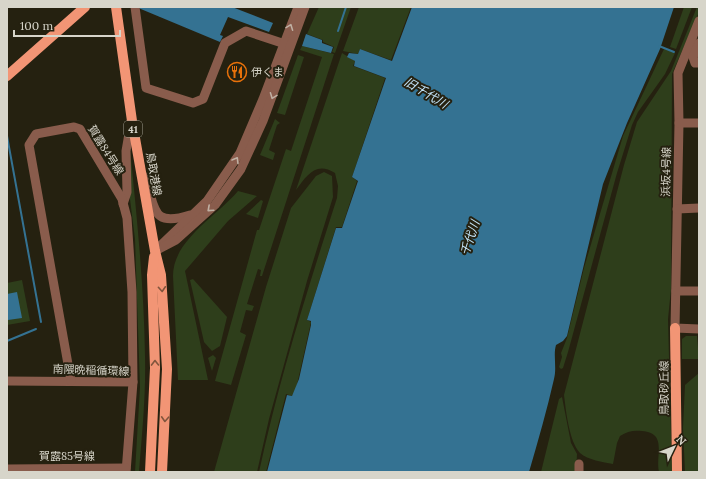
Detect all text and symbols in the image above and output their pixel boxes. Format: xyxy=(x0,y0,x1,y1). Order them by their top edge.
scale bar xyxy=(14,12,120,38)
text: 100 m xyxy=(20,18,53,33)
one-way arrow xyxy=(286,23,294,30)
restaurant icon: 伊くま xyxy=(226,61,248,83)
place label: 伊くま xyxy=(251,65,284,79)
water label: 旧千代川 xyxy=(402,74,452,112)
one-way arrow xyxy=(269,93,277,100)
road number: 41 xyxy=(124,121,142,137)
street label: 賀露84号線 xyxy=(85,122,127,178)
street label: 浜坂4号線 xyxy=(659,147,673,197)
street label: 鳥取港線 xyxy=(143,151,165,197)
one-way arrow xyxy=(231,157,239,164)
one-way arrow xyxy=(208,204,215,211)
water label: 千代川 xyxy=(457,217,483,257)
one-way arrow xyxy=(158,286,167,292)
one-way arrow xyxy=(151,360,159,366)
street label: 鳥取砂丘線 xyxy=(657,361,671,416)
street label: 南隈晩稲循環線 xyxy=(52,362,130,378)
one-way arrow xyxy=(161,416,170,422)
north arrow xyxy=(654,427,694,467)
text: N xyxy=(673,432,690,448)
street label: 賀露85号線 xyxy=(39,449,95,463)

